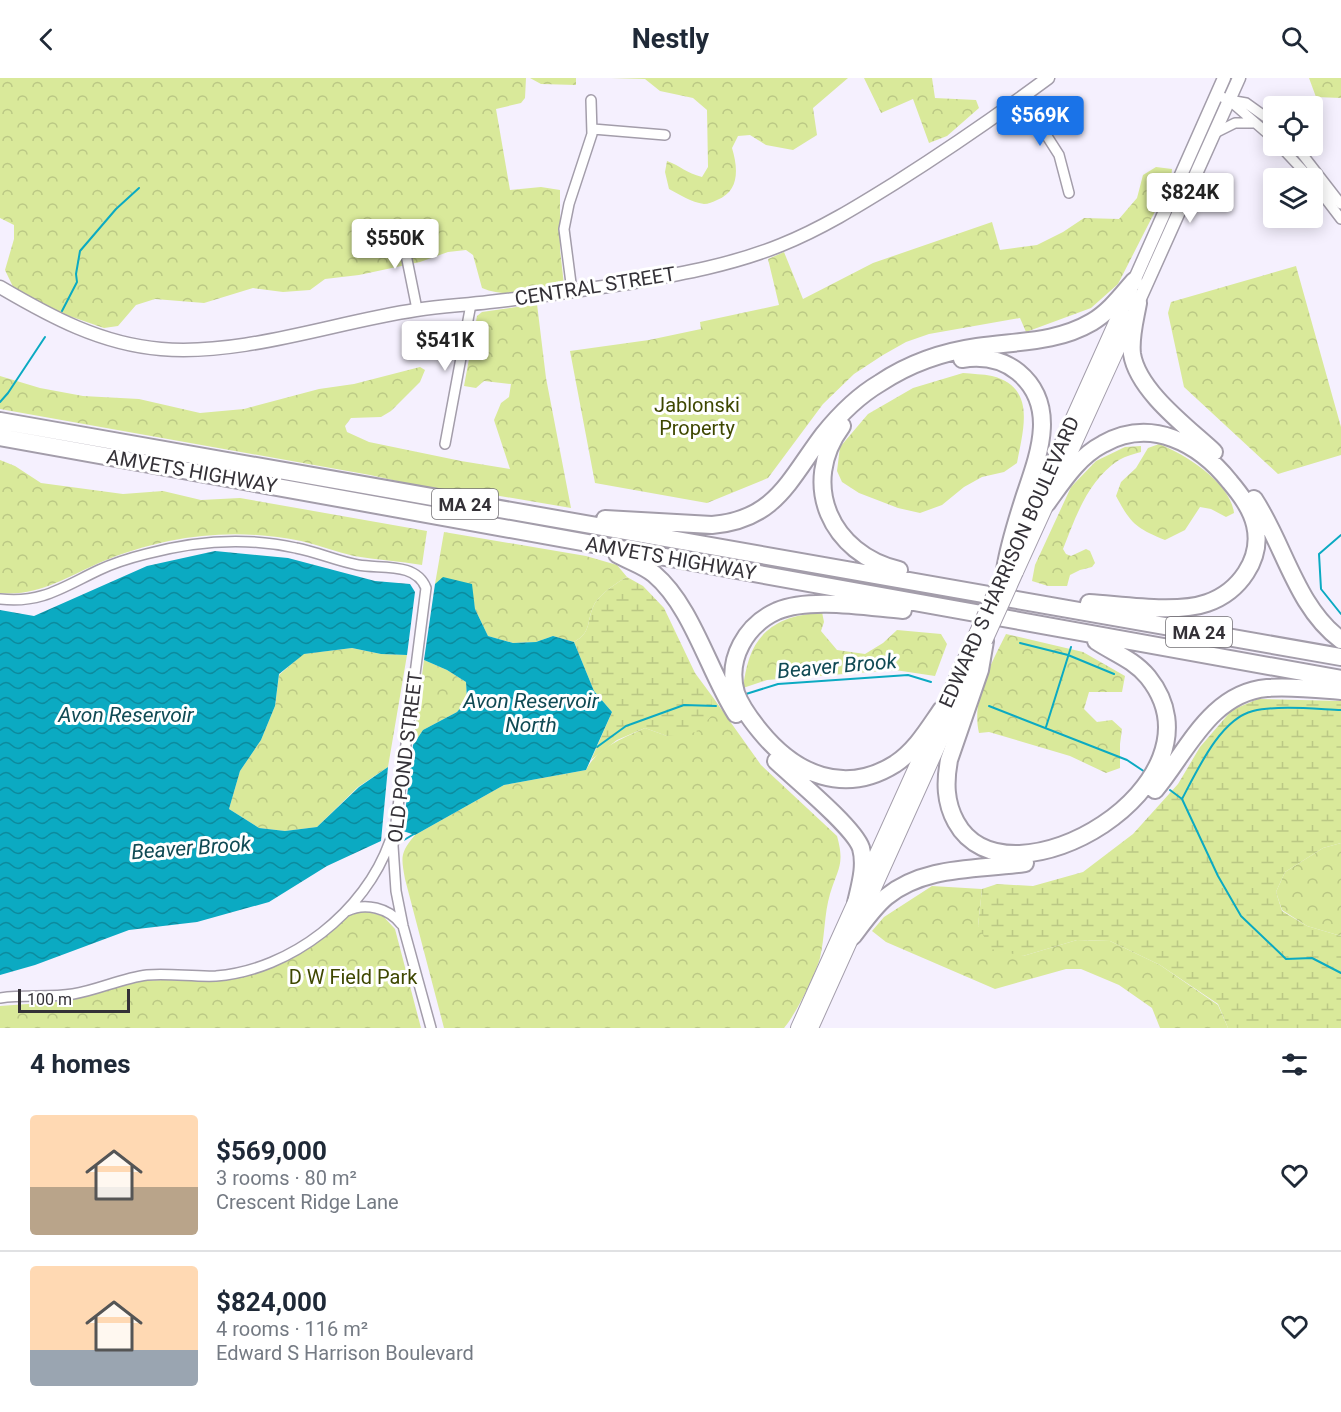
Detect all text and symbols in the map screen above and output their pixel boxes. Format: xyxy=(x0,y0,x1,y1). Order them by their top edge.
icon: back xyxy=(30,23,63,56)
text: Nestly xyxy=(632,23,709,55)
icon: search xyxy=(1278,23,1311,56)
pin: $569K xyxy=(998,96,1082,147)
map controls xyxy=(1263,96,1323,228)
button: locate xyxy=(1263,96,1323,156)
text: $569K xyxy=(1011,103,1069,127)
button: layers xyxy=(1263,168,1323,228)
pin: $824K xyxy=(1148,173,1232,224)
text: $824K xyxy=(1161,180,1219,204)
pin: $550K xyxy=(353,219,437,270)
text: $550K xyxy=(366,226,424,250)
street label: CENTRAL STREET xyxy=(513,261,677,311)
pin: $541K xyxy=(403,321,487,372)
text: $541K xyxy=(416,328,474,352)
park label: Jablonski Property xyxy=(654,393,740,440)
street label: EDWARD S HARRISON BOULEVARD xyxy=(934,413,1084,711)
street label: AMVETS HIGHWAY xyxy=(105,444,279,498)
road number: MA 24 xyxy=(432,489,498,519)
street label: AMVETS HIGHWAY xyxy=(584,531,758,585)
road number: MA 24 xyxy=(1166,617,1232,647)
water label: Beaver Brook xyxy=(776,649,898,683)
street label: OLD POND STREET xyxy=(383,670,427,844)
water label: Avon Reservoir North xyxy=(462,689,600,737)
water label: Avon Reservoir xyxy=(57,703,195,727)
water label: Beaver Brook xyxy=(130,832,252,864)
park label: D W Field Park xyxy=(289,965,418,989)
scale bar xyxy=(18,986,130,1014)
text: 100 m xyxy=(27,990,72,1009)
icon: filters xyxy=(1278,1048,1311,1081)
text: 4 homes xyxy=(30,1049,131,1079)
text: $569,000 xyxy=(216,1136,327,1166)
icon: home xyxy=(78,1139,150,1211)
icon: heart xyxy=(1278,1159,1311,1192)
text: 3 rooms · 80 m² xyxy=(216,1166,357,1190)
text: Crescent Ridge Lane xyxy=(216,1190,399,1214)
text: $824,000 xyxy=(216,1287,327,1317)
icon: home xyxy=(78,1290,150,1362)
icon: heart xyxy=(1278,1310,1311,1343)
text: 4 rooms · 116 m² xyxy=(216,1317,368,1341)
text: Edward S Harrison Boulevard xyxy=(216,1341,474,1365)

